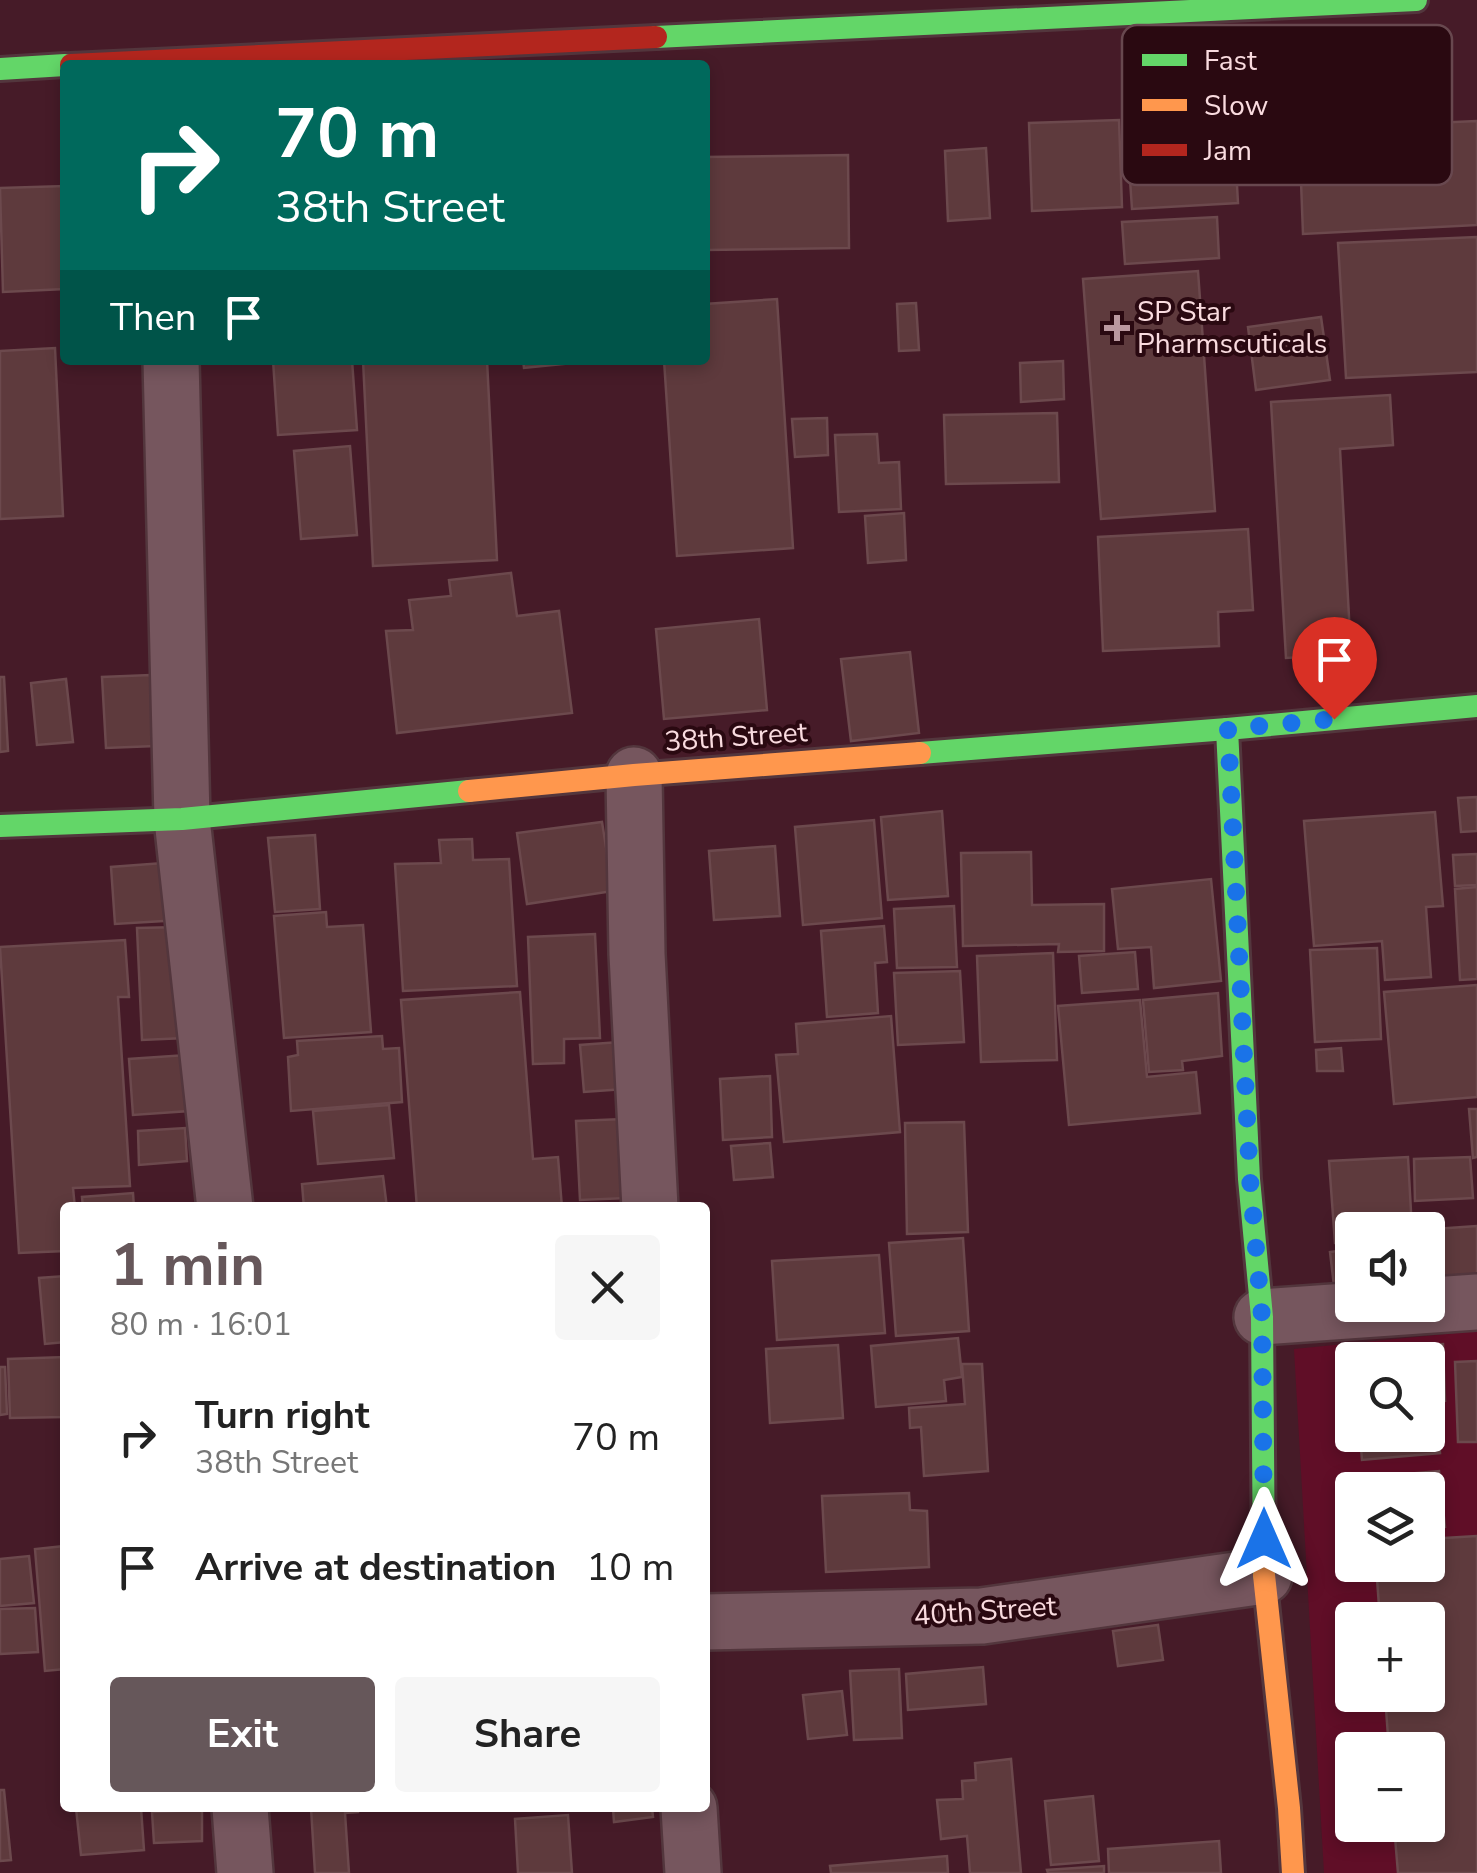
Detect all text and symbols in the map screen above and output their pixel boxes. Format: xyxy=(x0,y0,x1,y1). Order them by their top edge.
legend xyxy=(1122,25,1452,185)
text: Fast xyxy=(1204,42,1257,80)
text: 70 m xyxy=(275,86,439,182)
text: Slow xyxy=(1204,87,1268,125)
icon: right xyxy=(110,100,240,230)
text: Jam xyxy=(1203,132,1252,170)
text: 38th Street xyxy=(275,177,505,238)
icon: arrive xyxy=(216,290,271,345)
text: Then xyxy=(110,292,196,343)
place label: SP Star Pharmscuticals xyxy=(1137,293,1327,363)
marker: SP Star Pharmscuticals xyxy=(1106,317,1128,339)
pin xyxy=(1292,617,1377,720)
icon: arrive xyxy=(1307,632,1362,687)
street label: 38th Street xyxy=(663,713,809,761)
map controls xyxy=(1335,1212,1445,1842)
button: sound xyxy=(1335,1212,1445,1322)
text: 1 min xyxy=(110,1224,265,1306)
button: close xyxy=(555,1235,660,1340)
text: 80 m · 16:01 xyxy=(110,1303,292,1346)
button: search xyxy=(1335,1342,1445,1452)
text: Turn right xyxy=(195,1390,370,1441)
icon: right xyxy=(110,1410,165,1465)
text: 70 m xyxy=(572,1412,660,1463)
text: 38th Street xyxy=(195,1441,358,1484)
button: layers xyxy=(1335,1472,1445,1582)
position arrow xyxy=(1212,1487,1316,1591)
icon: arrive xyxy=(110,1540,165,1595)
text: Arrive at destination xyxy=(195,1542,556,1593)
text: 10 m xyxy=(586,1542,674,1593)
street label: 40th Street xyxy=(912,1587,1058,1635)
button: + xyxy=(1335,1602,1445,1712)
button: Exit xyxy=(110,1677,375,1792)
button: Share xyxy=(395,1677,660,1792)
button: − xyxy=(1335,1732,1445,1842)

